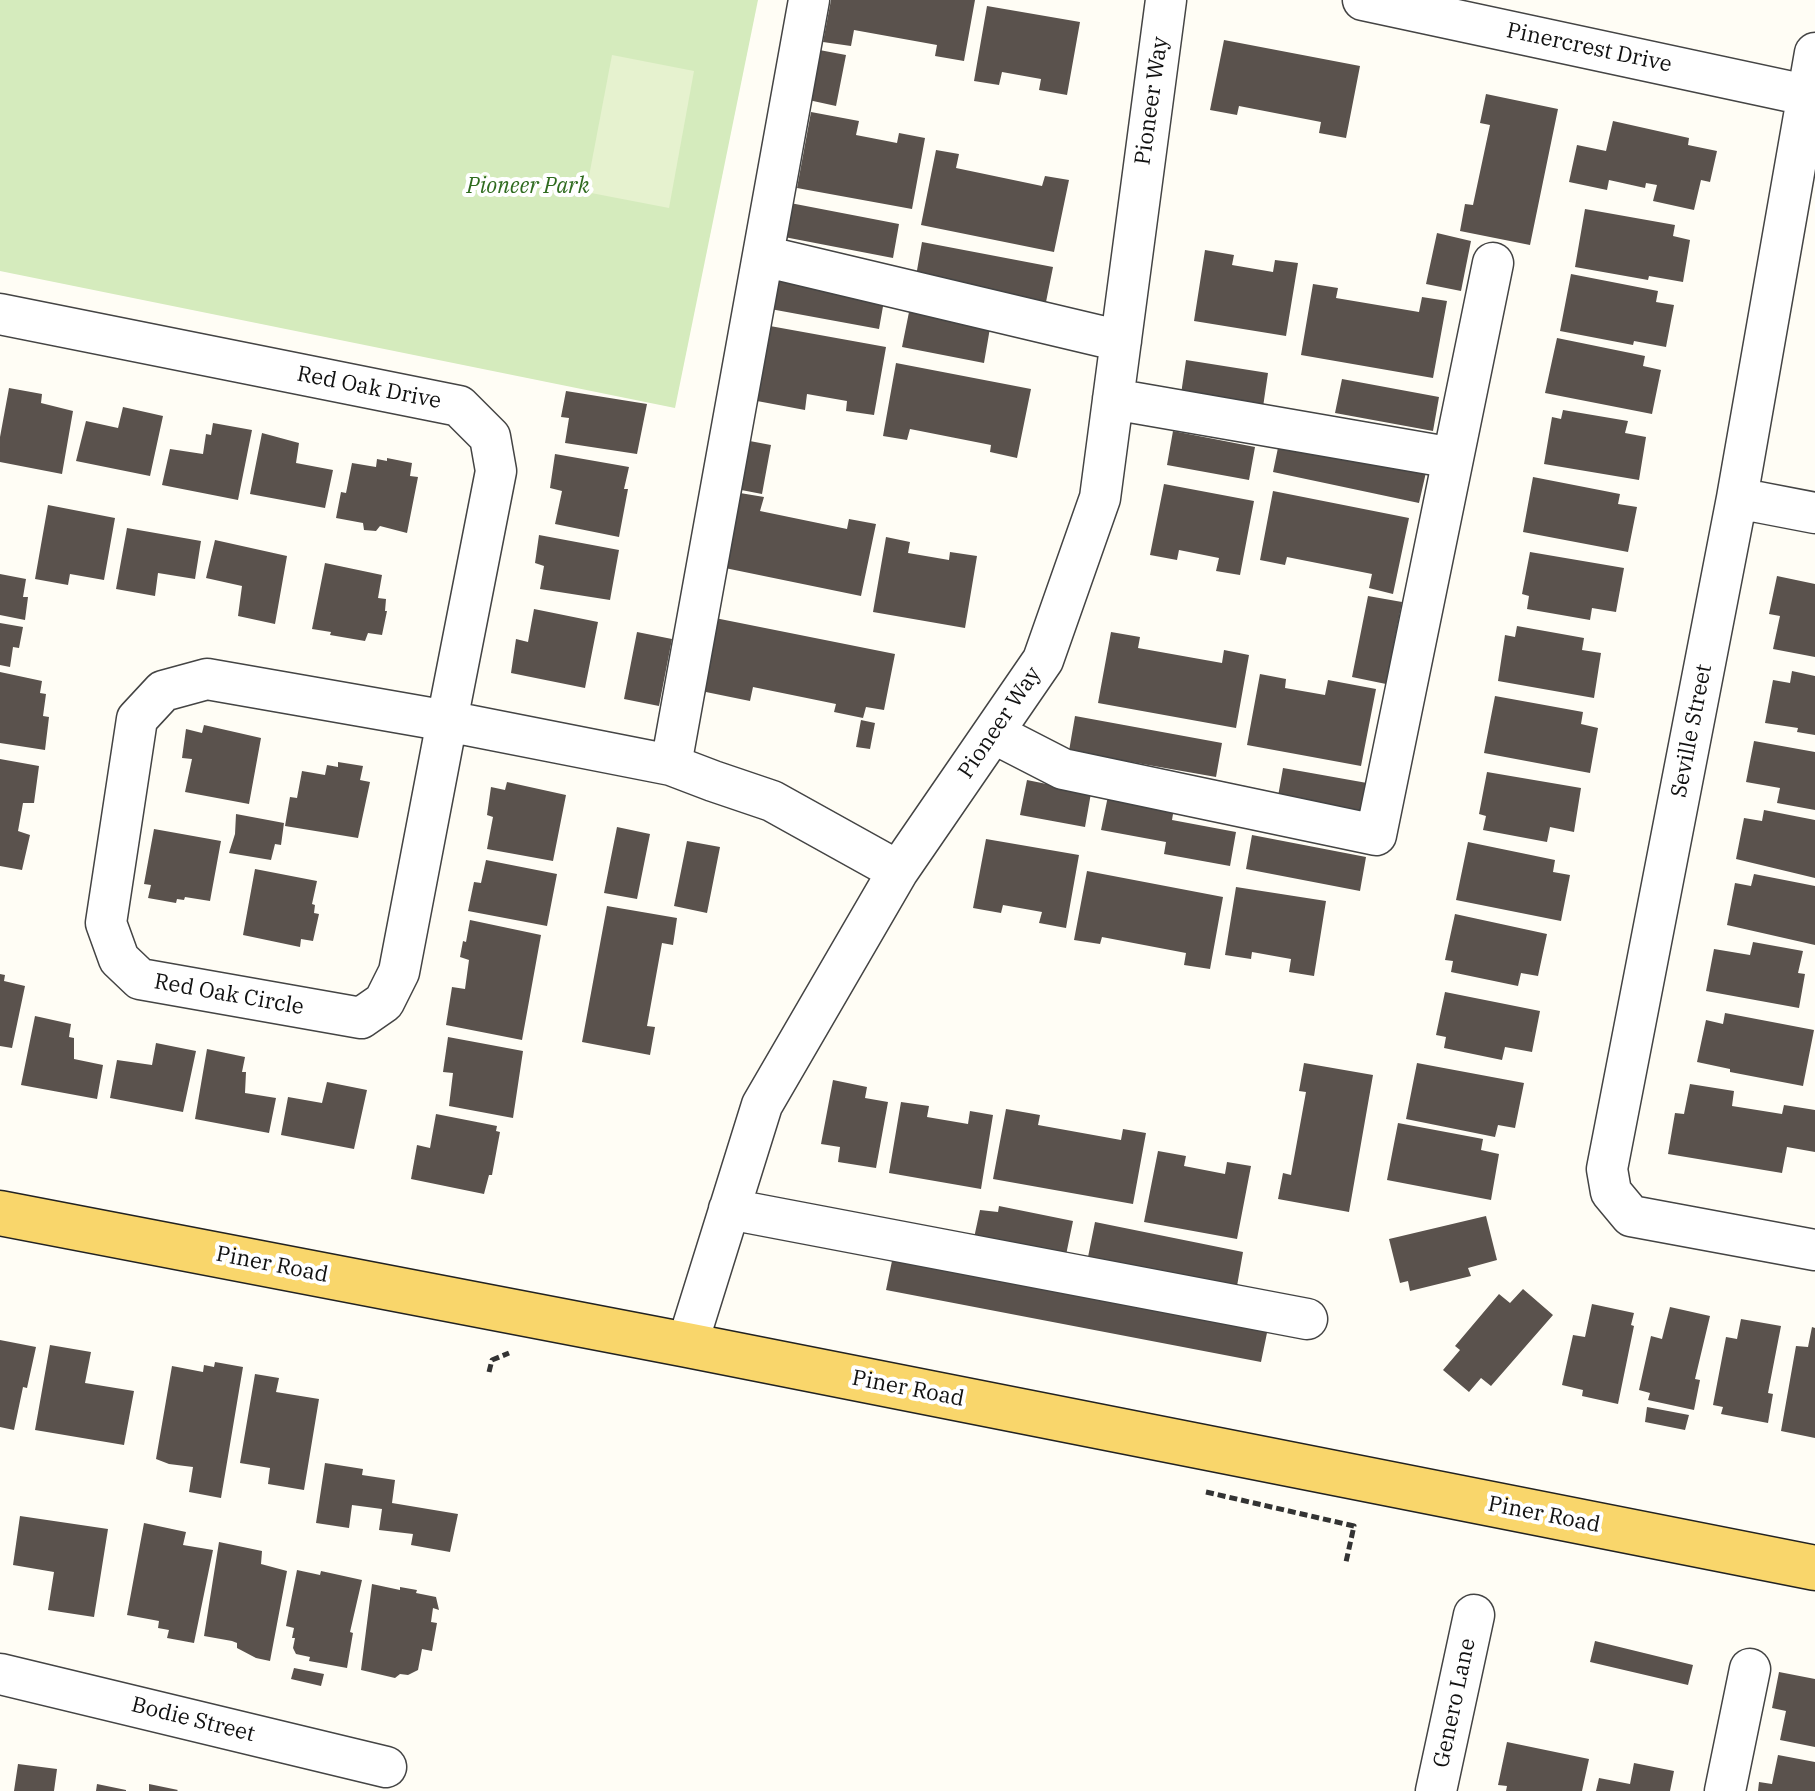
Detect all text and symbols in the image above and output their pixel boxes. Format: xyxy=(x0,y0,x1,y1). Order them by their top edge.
street label: Pinercrest Drive xyxy=(1504,18,1674,78)
street label: Pioneer Way xyxy=(1130,35,1174,167)
park label: Pioneer Park xyxy=(467,174,589,200)
street label: Red Oak Drive xyxy=(295,361,443,415)
street label: Pioneer Way xyxy=(953,662,1047,784)
street label: Seville Street xyxy=(1666,662,1718,800)
street label: Red Oak Circle xyxy=(152,969,306,1021)
street label: Piner Road xyxy=(214,1241,330,1289)
street label: Piner Road xyxy=(850,1365,966,1413)
street label: Piner Road xyxy=(1486,1491,1602,1539)
street label: Genero Lane xyxy=(1428,1636,1482,1770)
street label: Bodie Street xyxy=(128,1692,258,1748)

